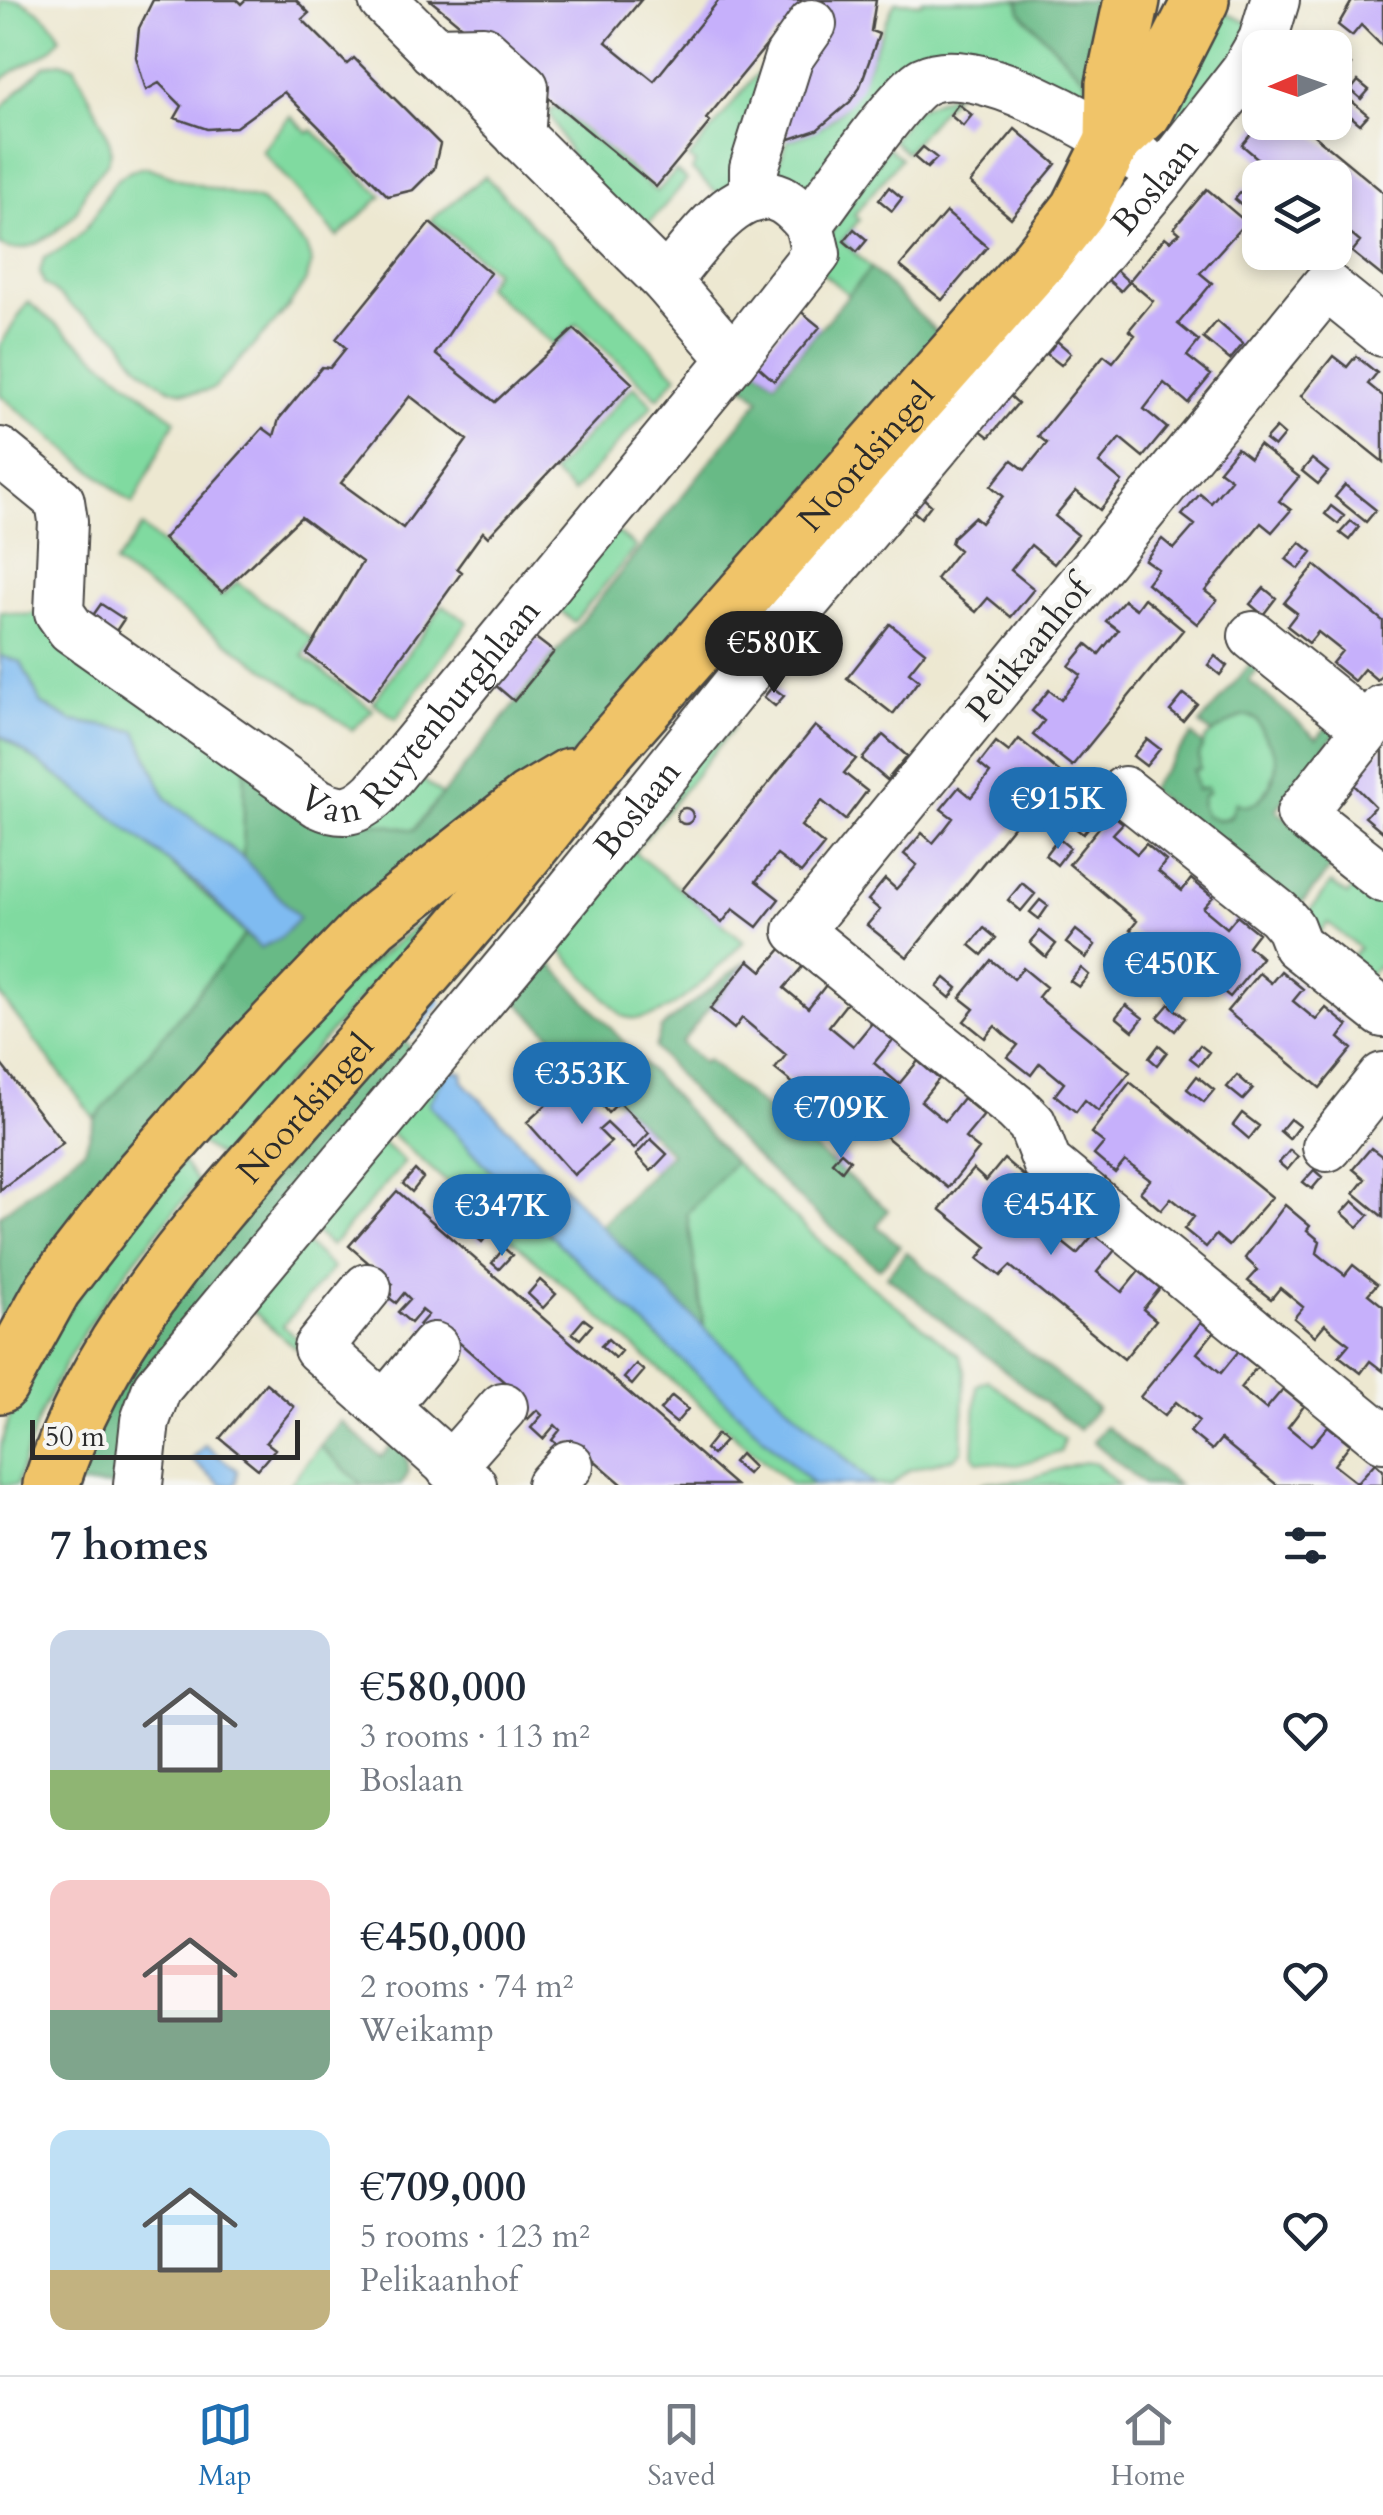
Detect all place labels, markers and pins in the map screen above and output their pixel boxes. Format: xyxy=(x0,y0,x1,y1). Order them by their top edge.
pin: €580K xyxy=(704,611,844,696)
pin: €915K xyxy=(988,767,1128,852)
pin: €450K xyxy=(1102,932,1242,1017)
pin: €353K xyxy=(512,1042,652,1127)
pin: €709K xyxy=(771,1076,911,1161)
pin: €454K xyxy=(981,1173,1121,1258)
pin: €347K xyxy=(432,1174,572,1259)

